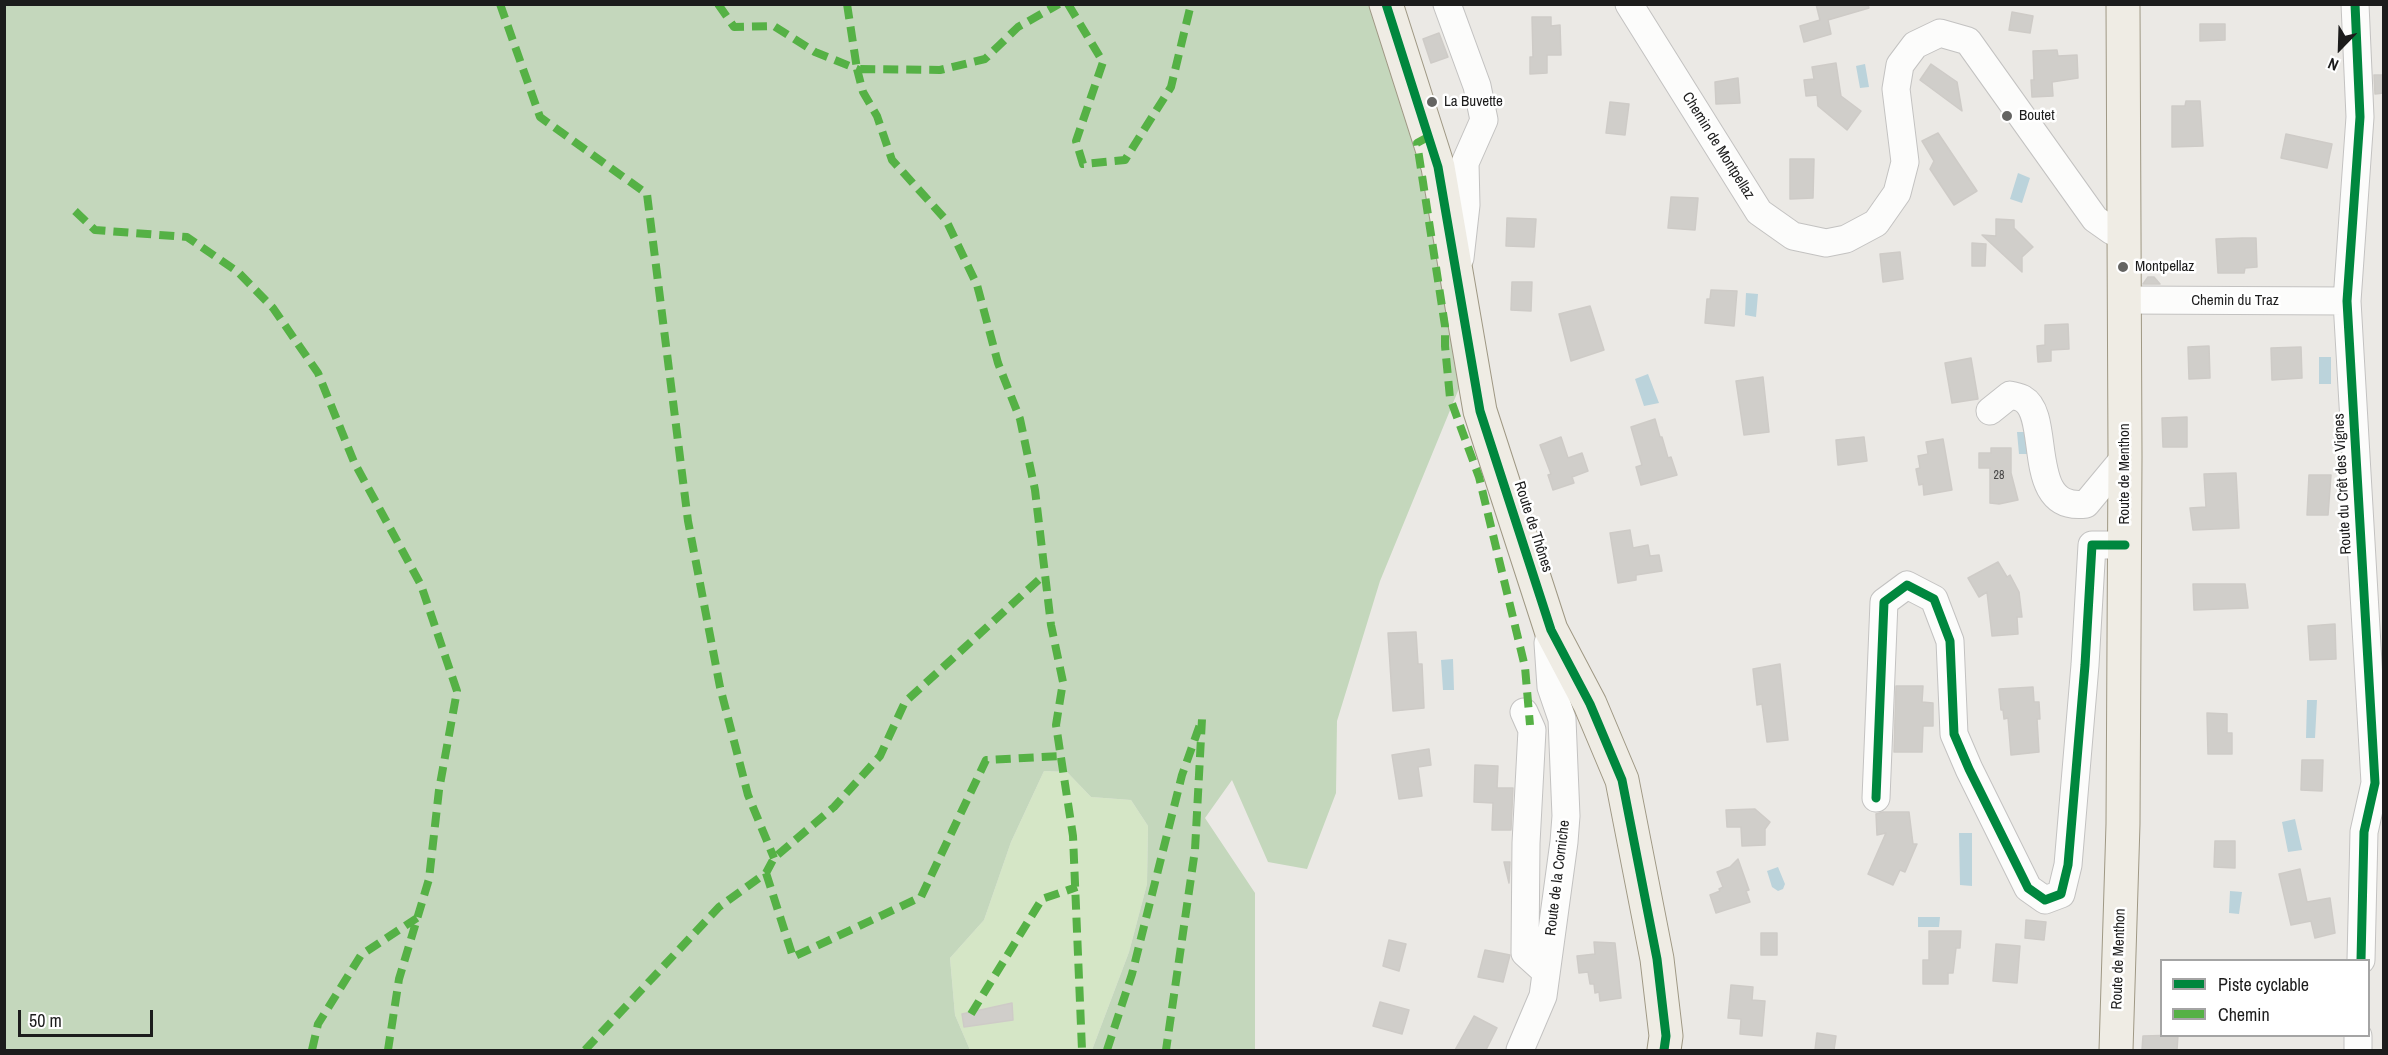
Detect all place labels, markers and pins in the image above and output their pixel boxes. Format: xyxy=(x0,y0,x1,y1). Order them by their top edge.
place label: La Buvette xyxy=(1444,93,1503,111)
marker: La Buvette xyxy=(1425,95,1439,109)
place label: Boutet xyxy=(2019,107,2055,125)
marker: Boutet xyxy=(2000,109,2014,123)
place label: Montpellaz xyxy=(2135,258,2194,276)
marker: Montpellaz xyxy=(2116,260,2130,274)

